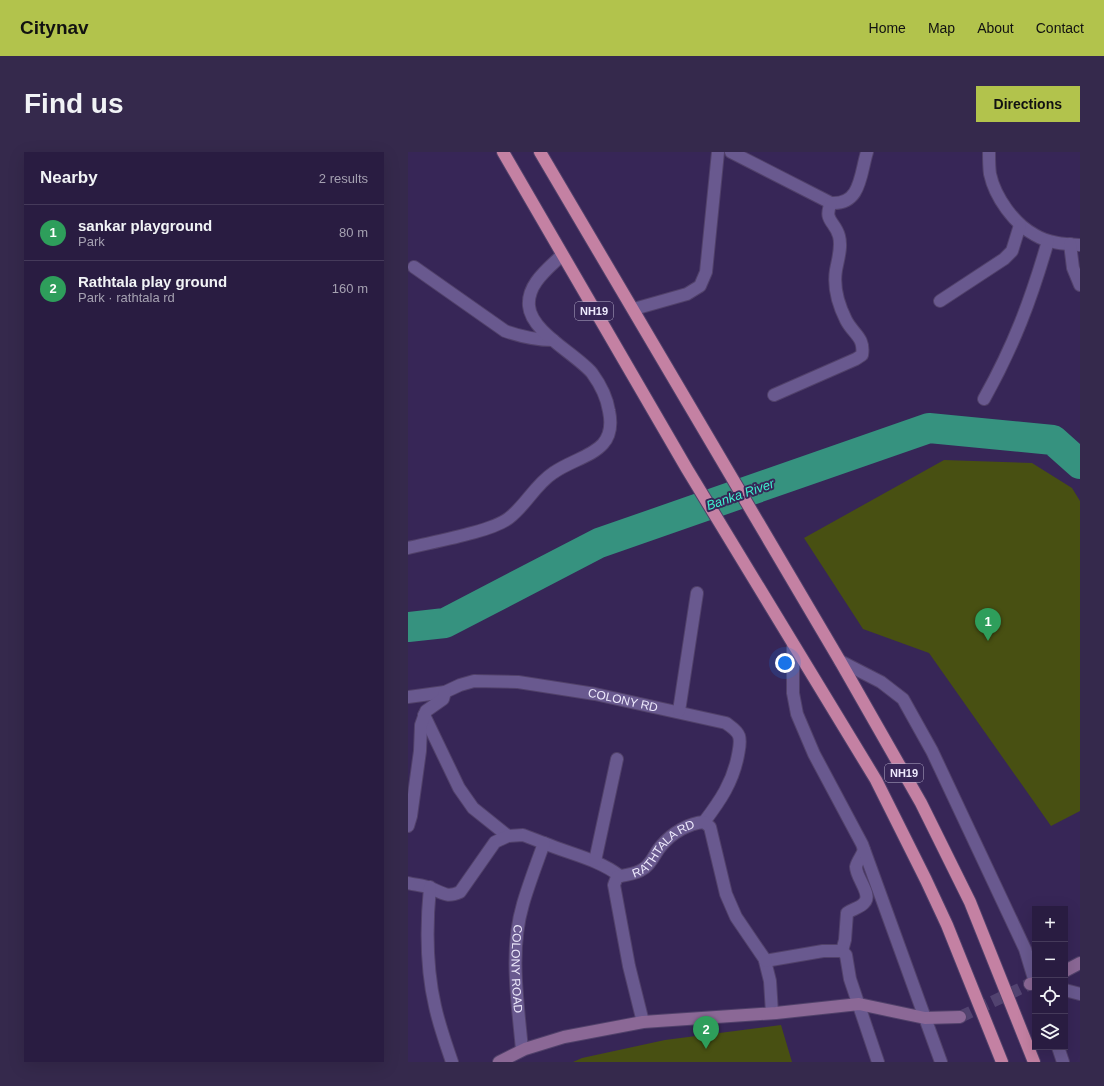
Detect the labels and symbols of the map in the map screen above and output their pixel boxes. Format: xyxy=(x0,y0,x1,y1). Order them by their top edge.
road number: NH19 xyxy=(575,302,613,320)
water label: Banka River xyxy=(704,476,777,513)
pin: 1 xyxy=(975,608,1001,641)
your location xyxy=(775,653,795,673)
street label: COLONY RD xyxy=(587,686,660,715)
road number: NH19 xyxy=(885,764,923,782)
street label: RATHTALA RD xyxy=(630,817,697,880)
street label: COLONY ROAD xyxy=(508,924,525,1014)
pin: 2 xyxy=(693,1016,719,1049)

